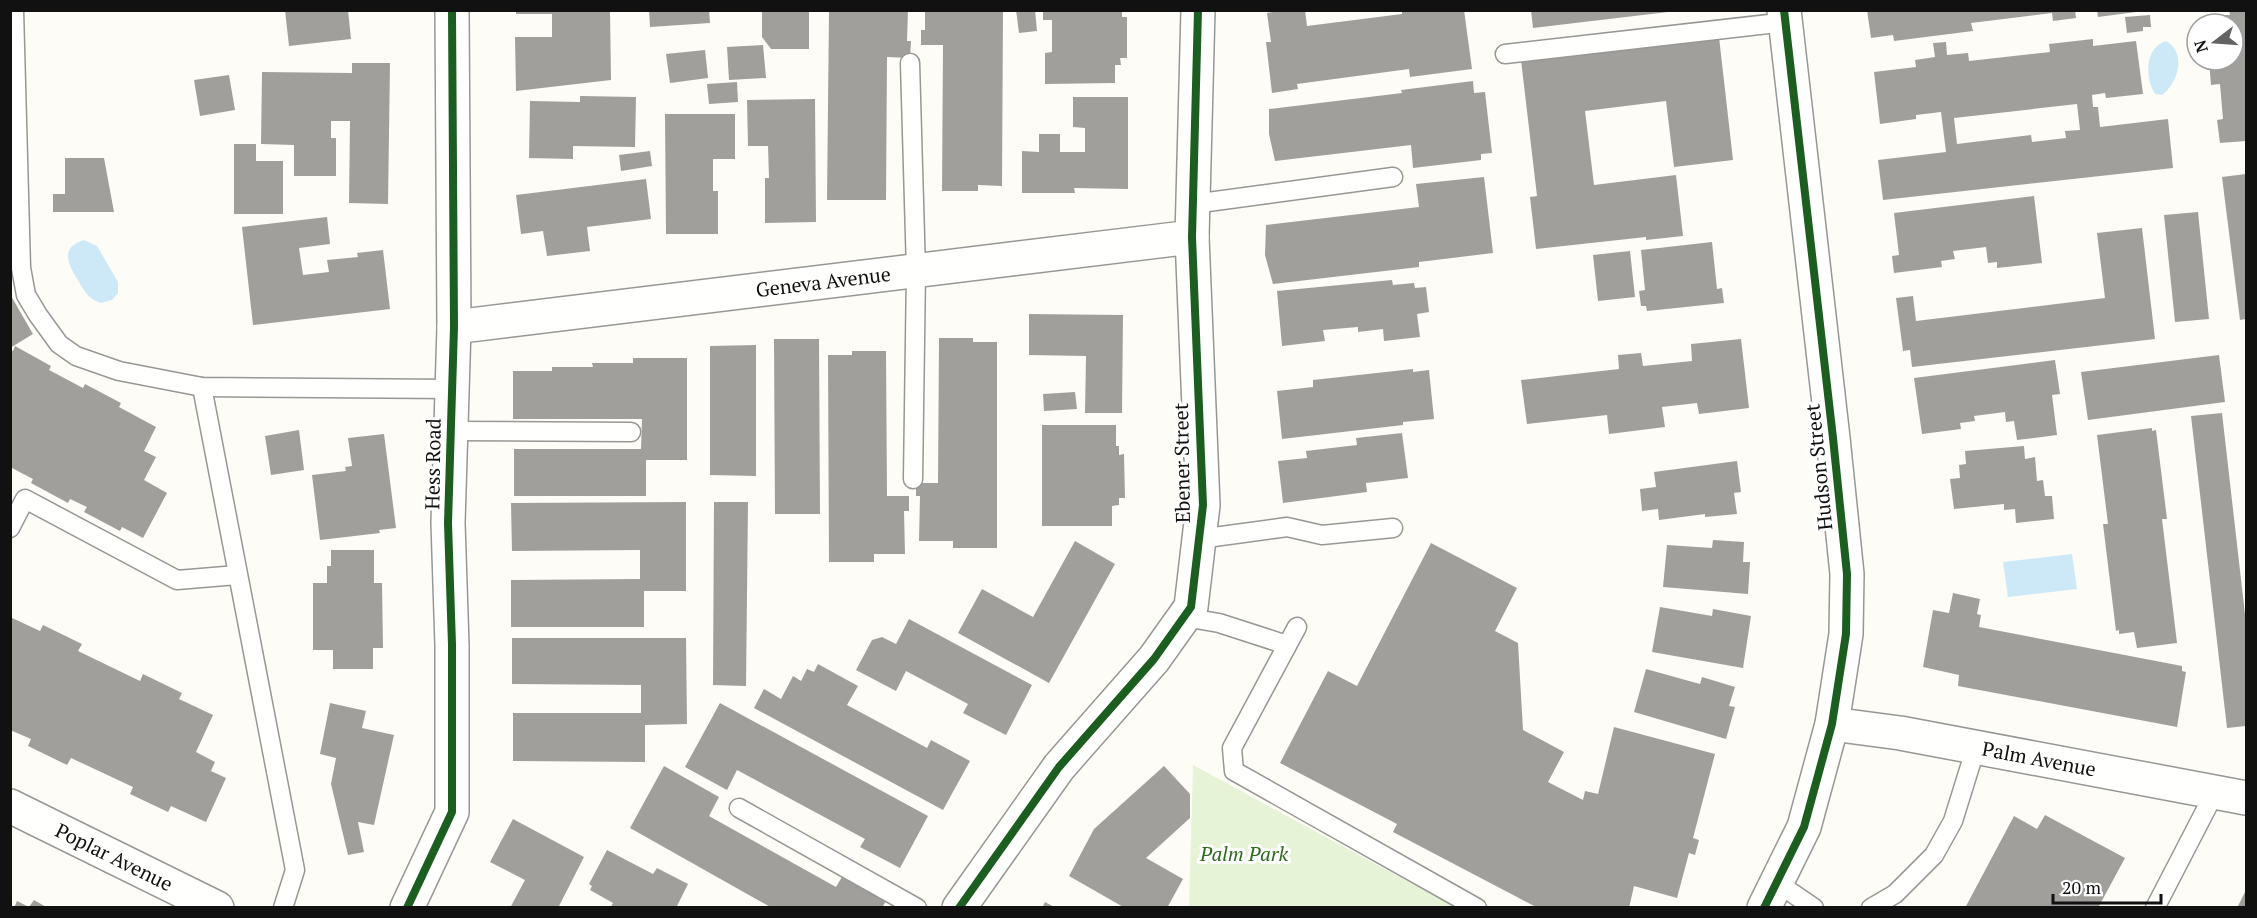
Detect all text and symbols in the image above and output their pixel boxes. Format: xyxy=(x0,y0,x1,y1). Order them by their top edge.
north arrow xyxy=(2185,12,2245,72)
text: N xyxy=(2188,37,2213,55)
street label: Geneva Avenue xyxy=(754,260,892,303)
street label: Ebener Street xyxy=(1167,402,1196,523)
street label: Hudson Street xyxy=(1798,402,1839,532)
street label: Hess Road xyxy=(418,418,447,510)
street label: Palm Avenue xyxy=(1980,735,2098,783)
street label: Poplar Avenue xyxy=(51,817,177,897)
park label: Palm Park xyxy=(1199,840,1288,867)
scale bar xyxy=(2053,867,2161,905)
text: 20 m xyxy=(2062,875,2102,899)

